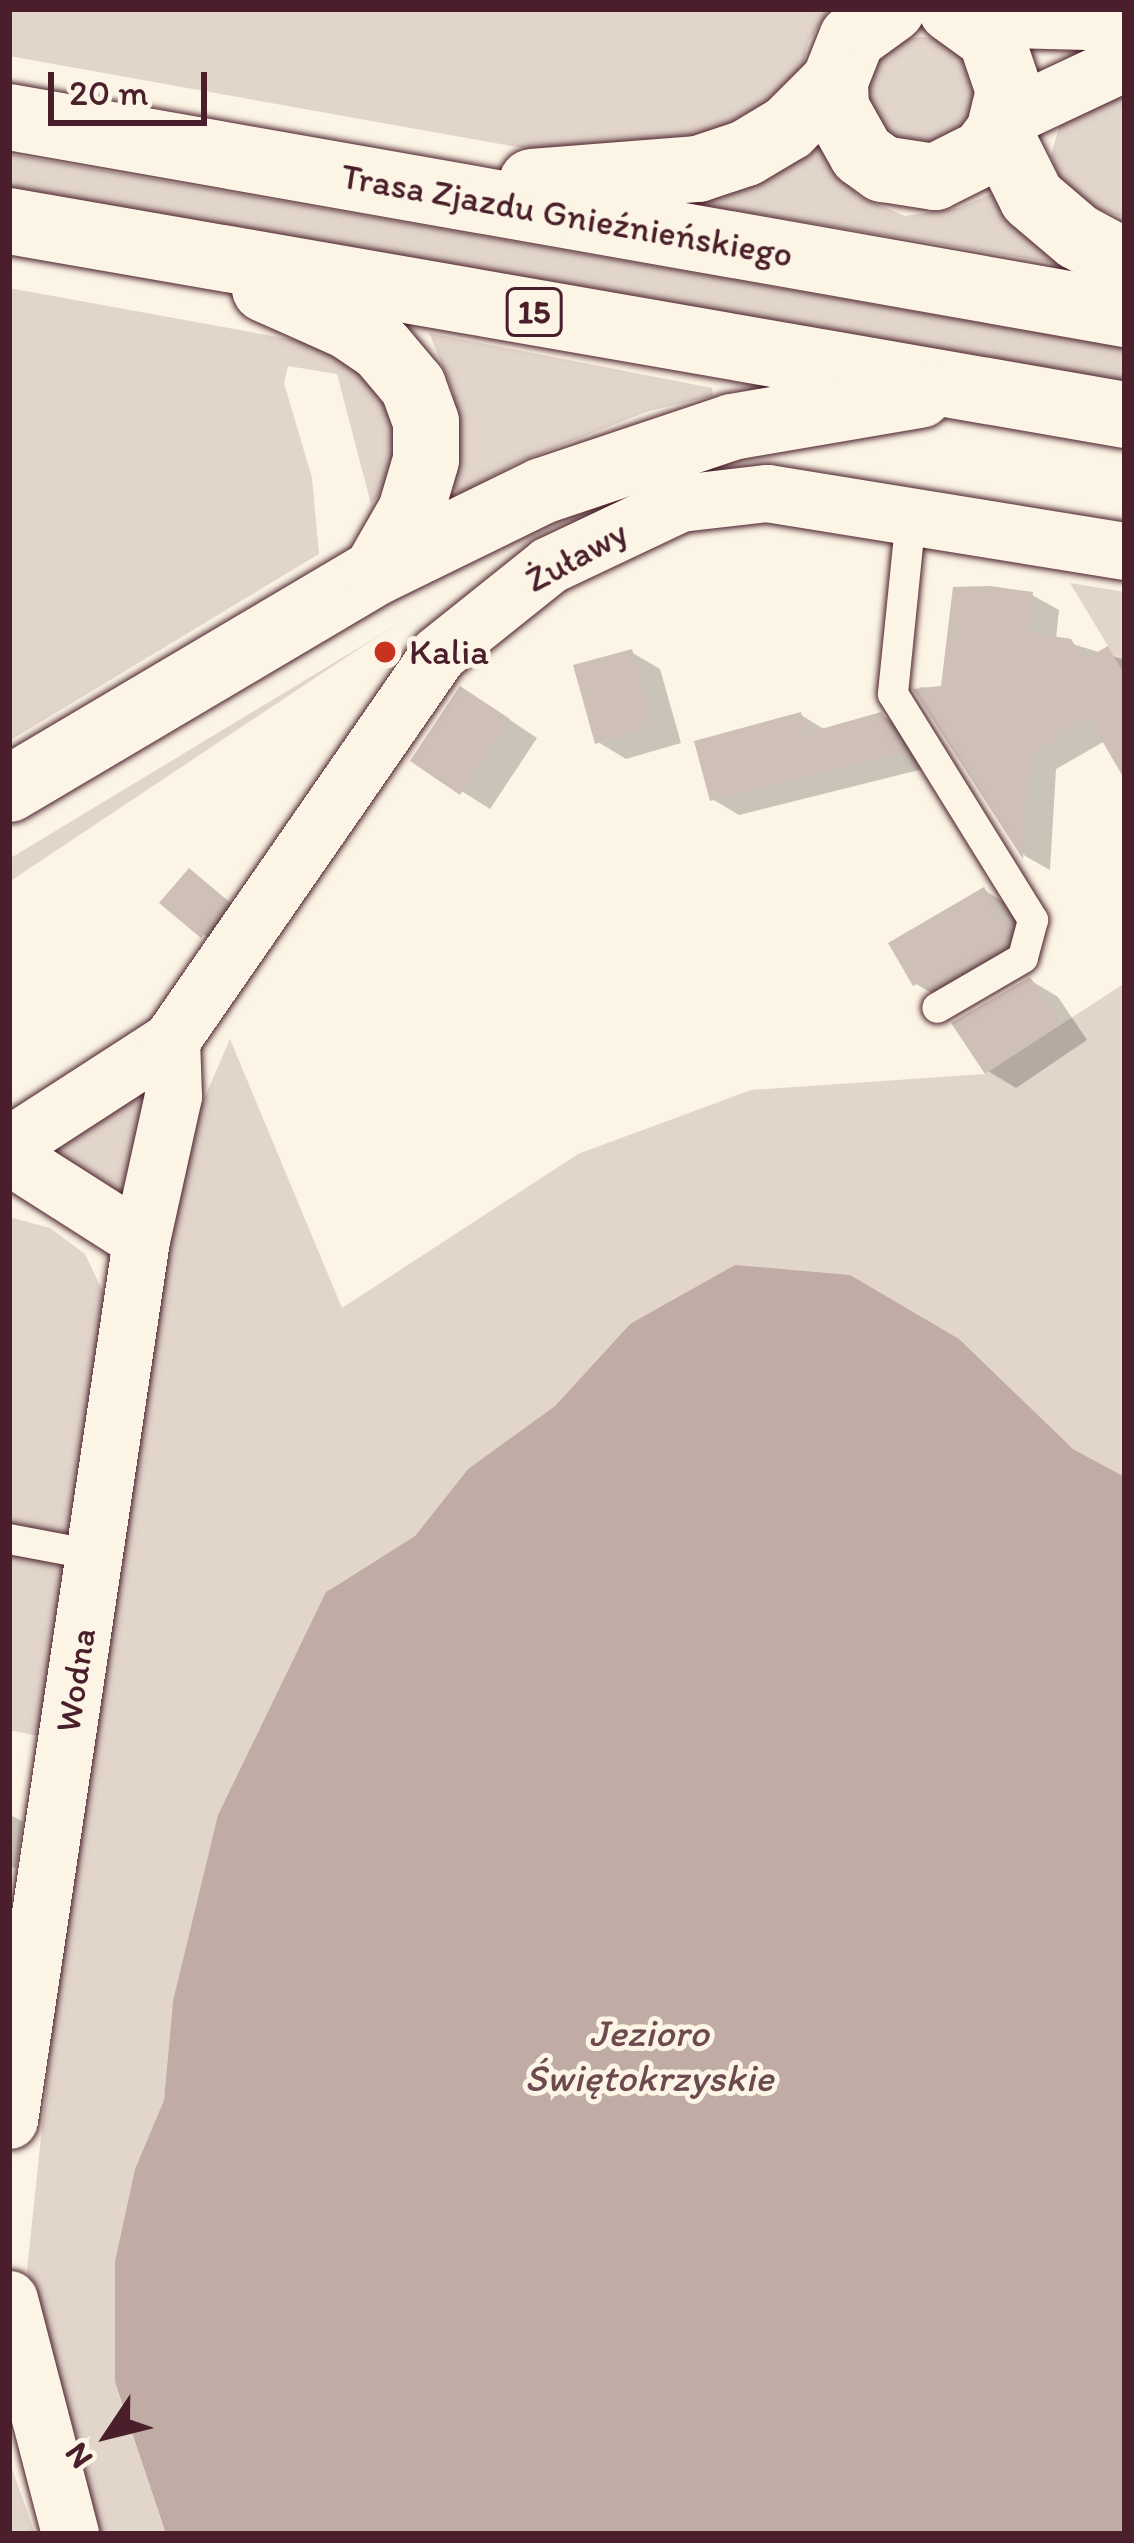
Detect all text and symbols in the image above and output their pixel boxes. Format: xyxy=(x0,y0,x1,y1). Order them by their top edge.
scale bar xyxy=(54,48,213,122)
text: 20 m xyxy=(69,71,149,114)
street label: Trasa Zjazdu Gnieźnieńskiego xyxy=(338,154,796,276)
road number: 15 xyxy=(504,285,564,339)
street label: Żuławy xyxy=(518,510,634,602)
place label: Kalia xyxy=(409,630,489,674)
marker: Kalia xyxy=(372,639,398,665)
street label: Wodna xyxy=(45,1625,105,1735)
water label: Jezioro Świętokrzyskie xyxy=(524,2011,774,2102)
north arrow xyxy=(48,2375,168,2495)
text: N xyxy=(56,2436,100,2476)

